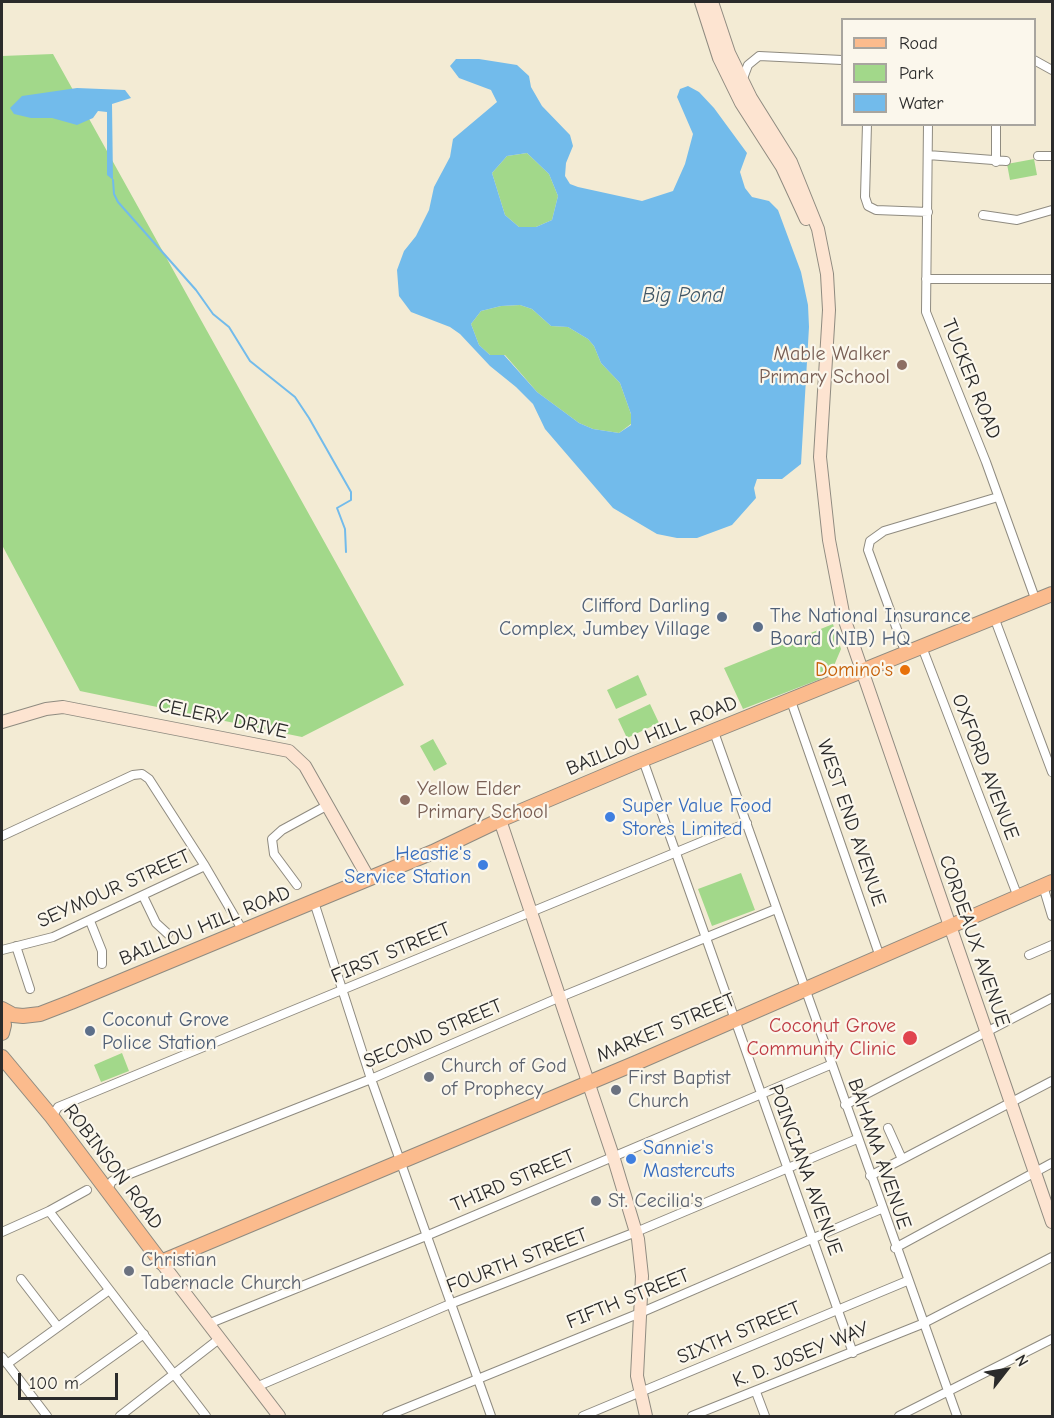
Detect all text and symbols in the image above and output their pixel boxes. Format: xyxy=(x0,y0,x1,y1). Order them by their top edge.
legend xyxy=(841,18,1036,126)
text: Road xyxy=(899,33,938,54)
text: Park xyxy=(899,63,933,84)
text: Water xyxy=(899,93,943,114)
water label: Big Pond xyxy=(642,283,724,309)
street label: TUCKER ROAD xyxy=(936,315,1006,443)
place label: Mable Walker Primary School xyxy=(759,342,890,389)
marker: Mable Walker Primary School xyxy=(895,358,909,372)
place label: Clifford Darling Complex, Jumbey Village xyxy=(499,594,710,641)
place label: The National Insurance Board (NIB) HQ xyxy=(770,604,971,651)
marker: Clifford Darling Complex, Jumbey Village xyxy=(715,610,729,624)
marker: The National Insurance Board (NIB) HQ xyxy=(751,620,765,634)
place label: Domino's xyxy=(815,658,893,682)
marker: Domino's xyxy=(898,663,912,677)
street label: BAILLOU HILL ROAD xyxy=(563,691,741,781)
street label: OXFORD AVENUE xyxy=(946,691,1024,843)
street label: CELERY DRIVE xyxy=(156,694,290,744)
street label: WEST END AVENUE xyxy=(811,737,891,909)
place label: Yellow Elder Primary School xyxy=(417,777,548,824)
marker: Yellow Elder Primary School xyxy=(398,793,412,807)
place label: Super Value Food Stores Limited xyxy=(622,794,772,841)
marker: Super Value Food Stores Limited xyxy=(603,810,617,824)
place label: Heastie's Service Station xyxy=(344,842,471,889)
street label: SEYMOUR STREET xyxy=(34,844,194,934)
street label: CORDEAUX AVENUE xyxy=(933,852,1015,1030)
marker: Heastie's Service Station xyxy=(476,858,490,872)
street label: BAILLOU HILL ROAD xyxy=(116,881,294,971)
street label: FIRST STREET xyxy=(328,917,454,989)
street label: MARKET STREET xyxy=(593,988,739,1068)
street label: SECOND STREET xyxy=(360,994,506,1074)
place label: Coconut Grove Police Station xyxy=(102,1008,229,1055)
place label: Coconut Grove Community Clinic xyxy=(746,1014,896,1061)
marker: Coconut Grove Police Station xyxy=(83,1024,97,1038)
marker: Coconut Grove Community Clinic xyxy=(901,1029,919,1047)
place label: Church of God of Prophecy xyxy=(441,1054,567,1101)
place label: First Baptist Church xyxy=(628,1066,730,1113)
marker: Church of God of Prophecy xyxy=(422,1070,436,1084)
street label: BAHAMA AVENUE xyxy=(842,1076,916,1232)
street label: POINCIANA AVENUE xyxy=(763,1081,847,1259)
marker: First Baptist Church xyxy=(609,1083,623,1097)
street label: ROBINSON ROAD xyxy=(58,1100,168,1234)
place label: Sannie's Mastercuts xyxy=(643,1136,735,1183)
street label: THIRD STREET xyxy=(448,1144,578,1218)
marker: Sannie's Mastercuts xyxy=(624,1152,638,1166)
place label: St. Cecilia's xyxy=(608,1189,702,1213)
marker: St. Cecilia's xyxy=(589,1194,603,1208)
street label: FOURTH STREET xyxy=(443,1223,591,1299)
place label: Christian Tabernacle Church xyxy=(141,1248,302,1295)
street label: FIFTH STREET xyxy=(563,1263,693,1335)
marker: Christian Tabernacle Church xyxy=(122,1264,136,1278)
street label: SIXTH STREET xyxy=(674,1296,804,1370)
street label: K. D. JOSEY WAY xyxy=(729,1317,873,1393)
north arrow xyxy=(976,1340,1036,1400)
text: N xyxy=(1011,1352,1032,1370)
scale bar xyxy=(21,1361,122,1399)
text: 100 m xyxy=(29,1373,79,1394)

